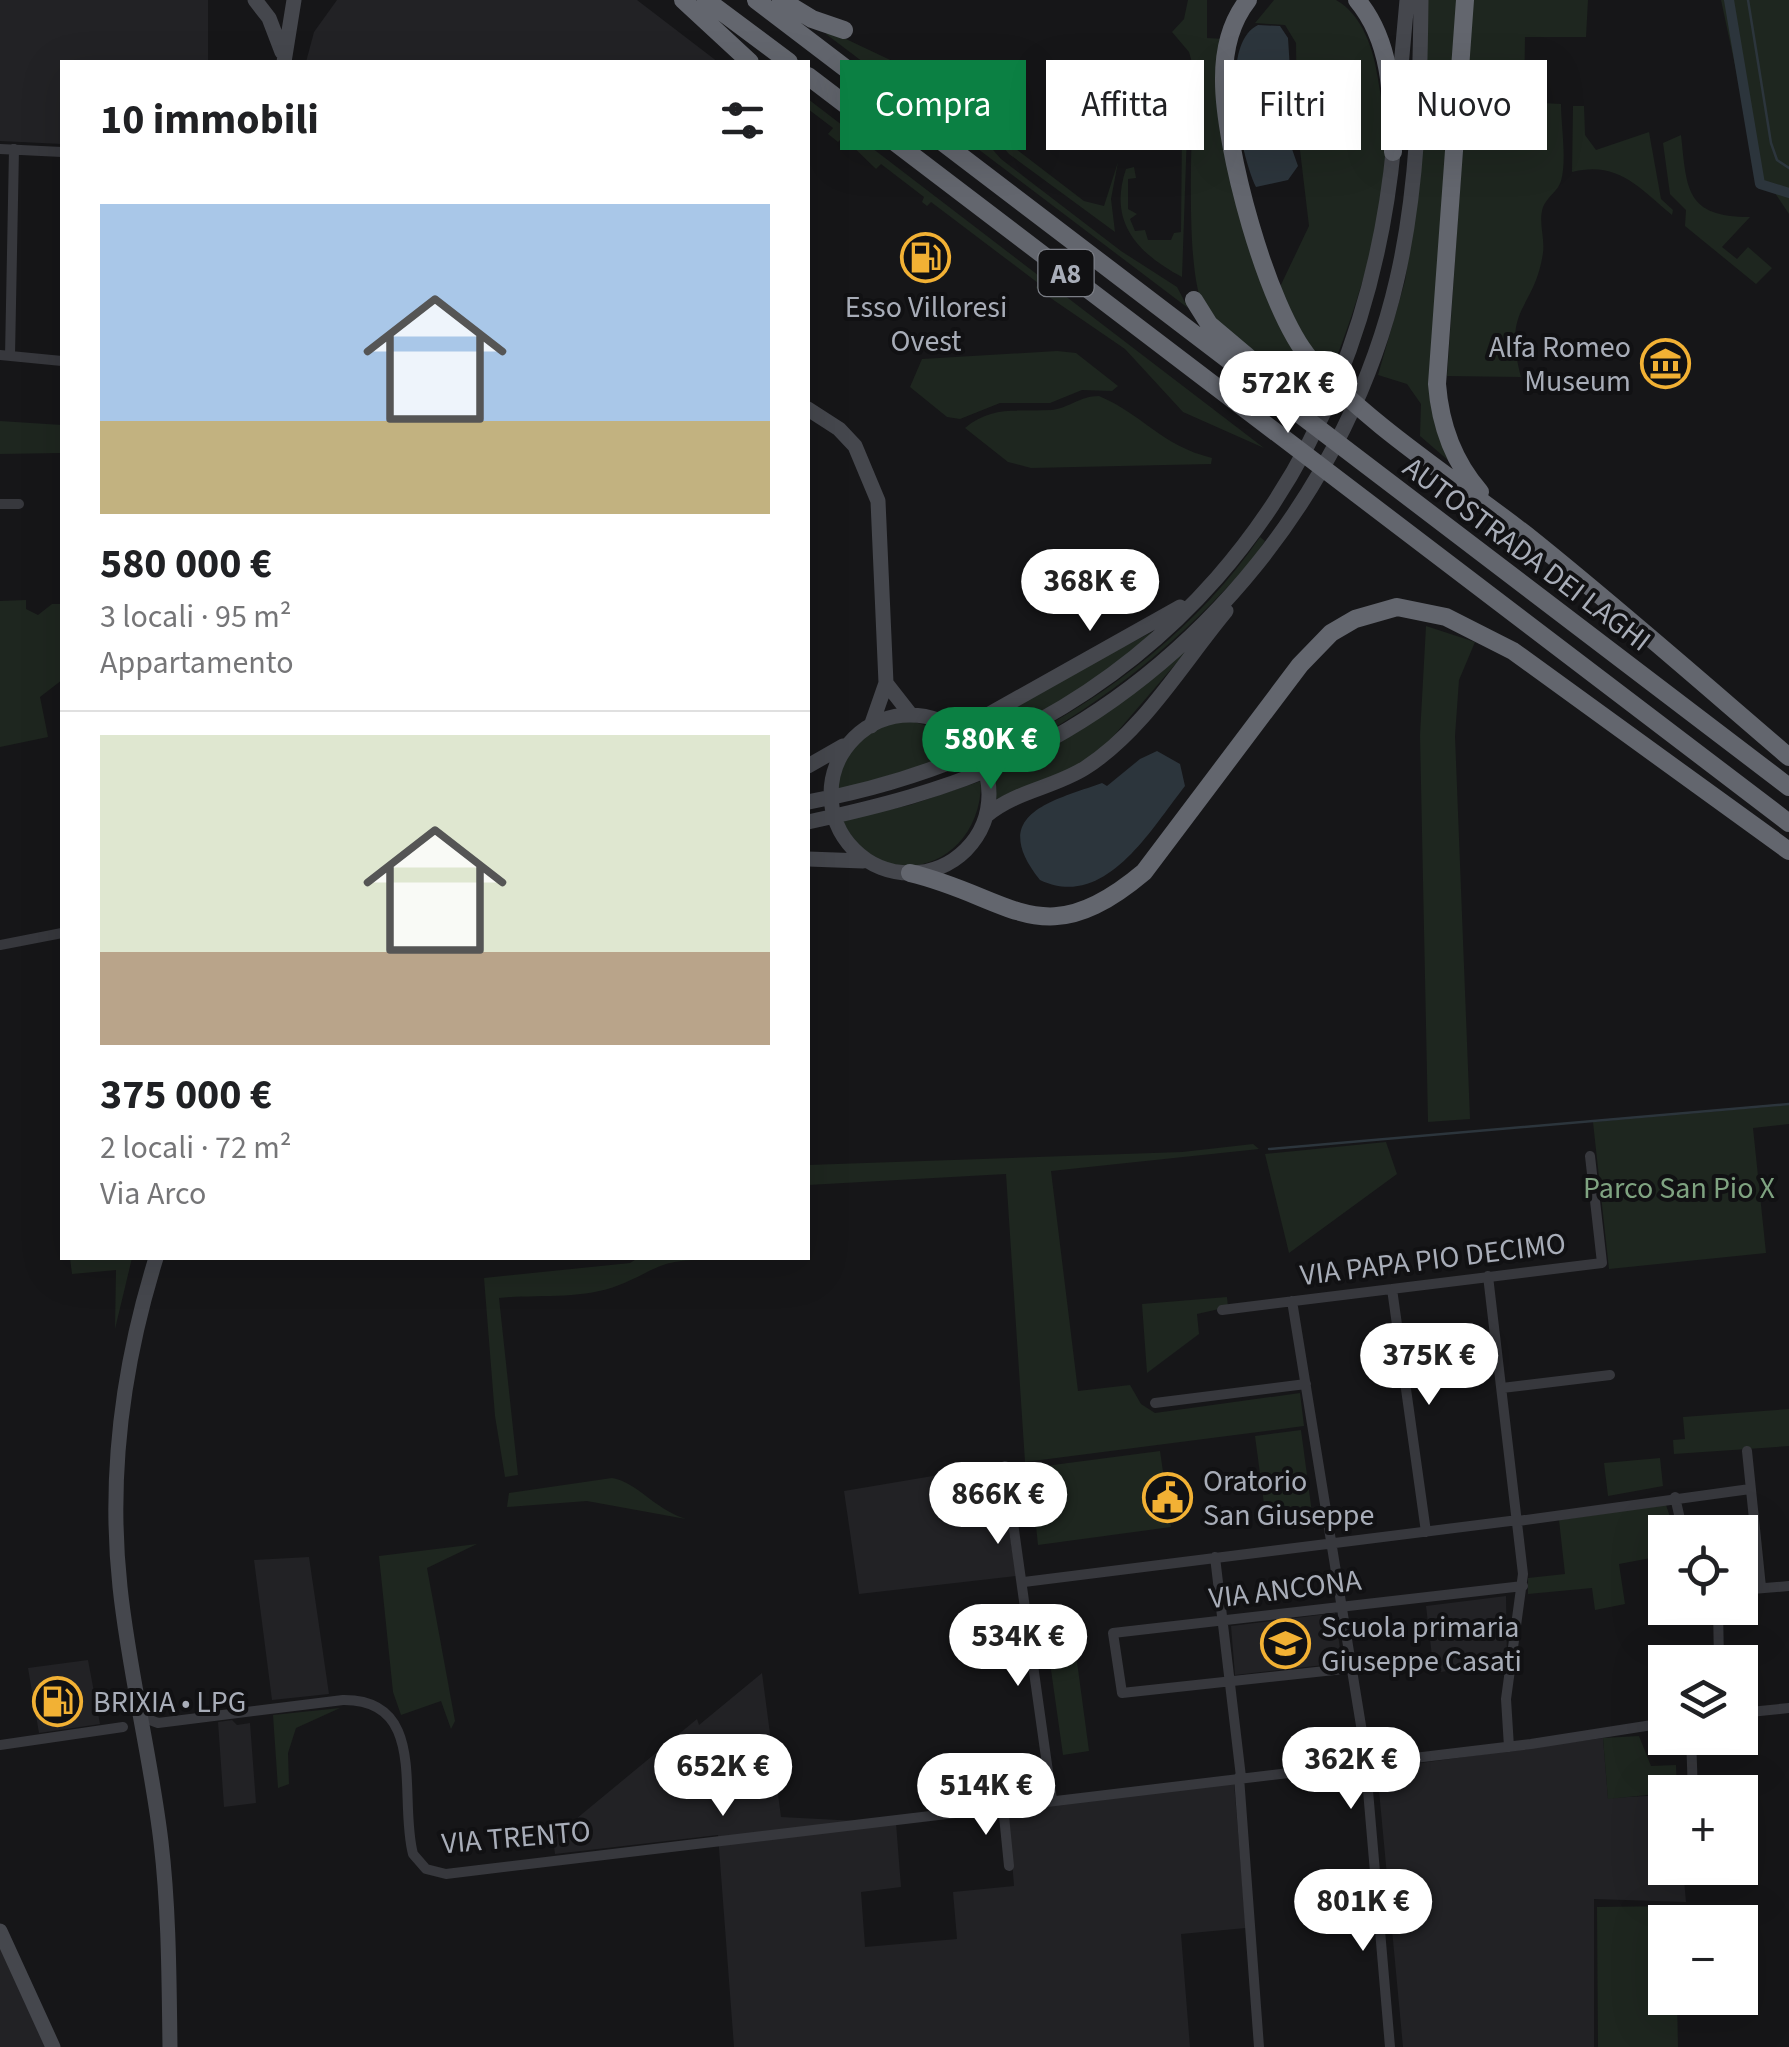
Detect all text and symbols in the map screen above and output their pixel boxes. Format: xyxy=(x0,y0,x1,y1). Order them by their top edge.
chip: Compra xyxy=(840,60,1026,150)
chip: Affitta xyxy=(1046,60,1204,150)
chip: Filtri xyxy=(1224,60,1361,150)
chip: Nuovo xyxy=(1381,60,1547,150)
text: 10 immobili xyxy=(100,90,319,150)
icon: filters xyxy=(715,93,770,148)
fuel station icon: Esso Villoresi Ovest xyxy=(900,232,952,284)
road number: A8 xyxy=(1038,250,1094,296)
icon: home xyxy=(345,269,525,449)
place label: Esso Villoresi Ovest xyxy=(845,286,1007,363)
place label: Alfa Romeo Museum xyxy=(1489,326,1631,403)
museum icon: Alfa Romeo Museum xyxy=(1640,338,1692,390)
pin: 572K € xyxy=(1207,351,1369,436)
text: 572K € xyxy=(1241,360,1335,406)
street label: AUTOSTRADA DEI LAGHI xyxy=(1394,447,1660,662)
text: 580 000 € xyxy=(100,534,272,594)
pin: 368K € xyxy=(1009,549,1171,634)
text: 368K € xyxy=(1043,558,1137,604)
text: 3 locali · 95 m² xyxy=(100,594,292,640)
text: Appartamento xyxy=(100,640,294,686)
pin: 580K € xyxy=(910,707,1072,792)
text: 580K € xyxy=(944,716,1038,762)
icon: home xyxy=(345,800,525,980)
text: 375 000 € xyxy=(100,1065,272,1125)
text: 2 locali · 72 m² xyxy=(100,1125,292,1171)
park label: Parco San Pio X xyxy=(1583,1167,1775,1210)
text: Via Arco xyxy=(100,1171,206,1217)
street label: VIA PAPA PIO DECIMO xyxy=(1298,1222,1568,1297)
pin: 375K € xyxy=(1348,1323,1510,1408)
text: 375K € xyxy=(1382,1332,1476,1378)
place label: Oratorio San Giuseppe xyxy=(1203,1460,1374,1537)
pin: 866K € xyxy=(917,1462,1079,1547)
text: 866K € xyxy=(951,1471,1045,1517)
public building icon: Oratorio San Giuseppe xyxy=(1142,1472,1194,1524)
map controls xyxy=(1648,1515,1758,2015)
button: locate xyxy=(1648,1515,1758,1625)
street label: VIA ANCONA xyxy=(1206,1559,1364,1620)
pin: 534K € xyxy=(937,1604,1099,1689)
place label: Scuola primaria Giuseppe Casati xyxy=(1321,1606,1522,1683)
text: 534K € xyxy=(971,1613,1065,1659)
school or university icon: Scuola primaria Giuseppe Casati xyxy=(1260,1618,1312,1670)
button: layers xyxy=(1648,1645,1758,1755)
fuel station icon: BRIXIA • LPG xyxy=(32,1676,84,1728)
place label: BRIXIA • LPG xyxy=(93,1681,246,1724)
pin: 362K € xyxy=(1270,1727,1432,1812)
pin: 652K € xyxy=(642,1734,804,1819)
text: 362K € xyxy=(1304,1736,1398,1782)
text: 652K € xyxy=(676,1743,770,1789)
pin: 514K € xyxy=(905,1753,1067,1838)
text: 514K € xyxy=(939,1762,1033,1808)
button: + xyxy=(1648,1775,1758,1885)
street label: VIA TRENTO xyxy=(440,1810,592,1865)
pin: 801K € xyxy=(1282,1869,1444,1954)
text: 801K € xyxy=(1316,1878,1410,1924)
button: − xyxy=(1648,1905,1758,2015)

